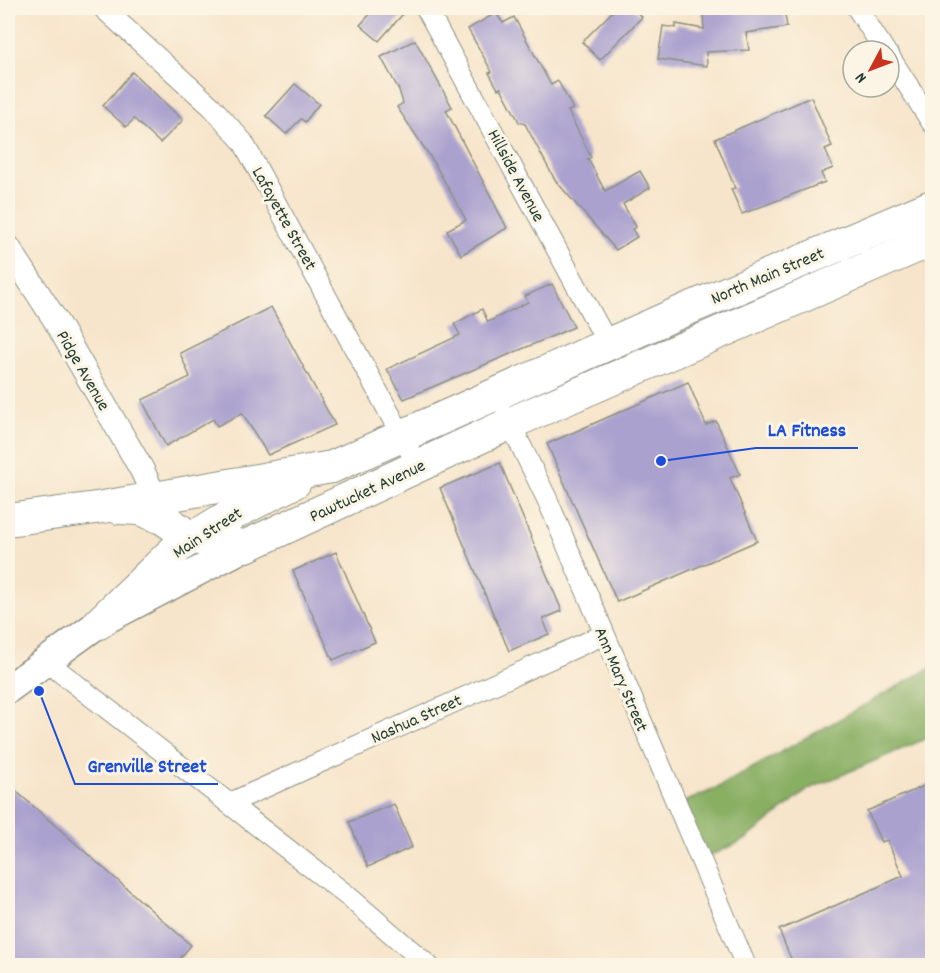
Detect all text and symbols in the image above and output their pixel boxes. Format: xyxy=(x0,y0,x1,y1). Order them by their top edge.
north arrow xyxy=(841,39,901,99)
text: N xyxy=(850,67,873,88)
street label: Hillside Avenue xyxy=(480,125,550,227)
street label: Lafayette Street xyxy=(244,163,322,276)
street label: North Main Street xyxy=(707,242,829,312)
street label: Pidge Avenue xyxy=(49,326,115,416)
callout: LA Fitness xyxy=(756,410,858,448)
text: LA Fitness xyxy=(768,418,846,446)
street label: Pawtucket Avenue xyxy=(306,454,430,530)
street label: Main Street xyxy=(169,502,248,566)
street label: Ann Mary Street xyxy=(586,624,653,736)
street label: Nashua Street xyxy=(368,689,467,751)
callout: Grenville Street xyxy=(75,746,218,784)
text: Grenville Street xyxy=(87,754,207,782)

